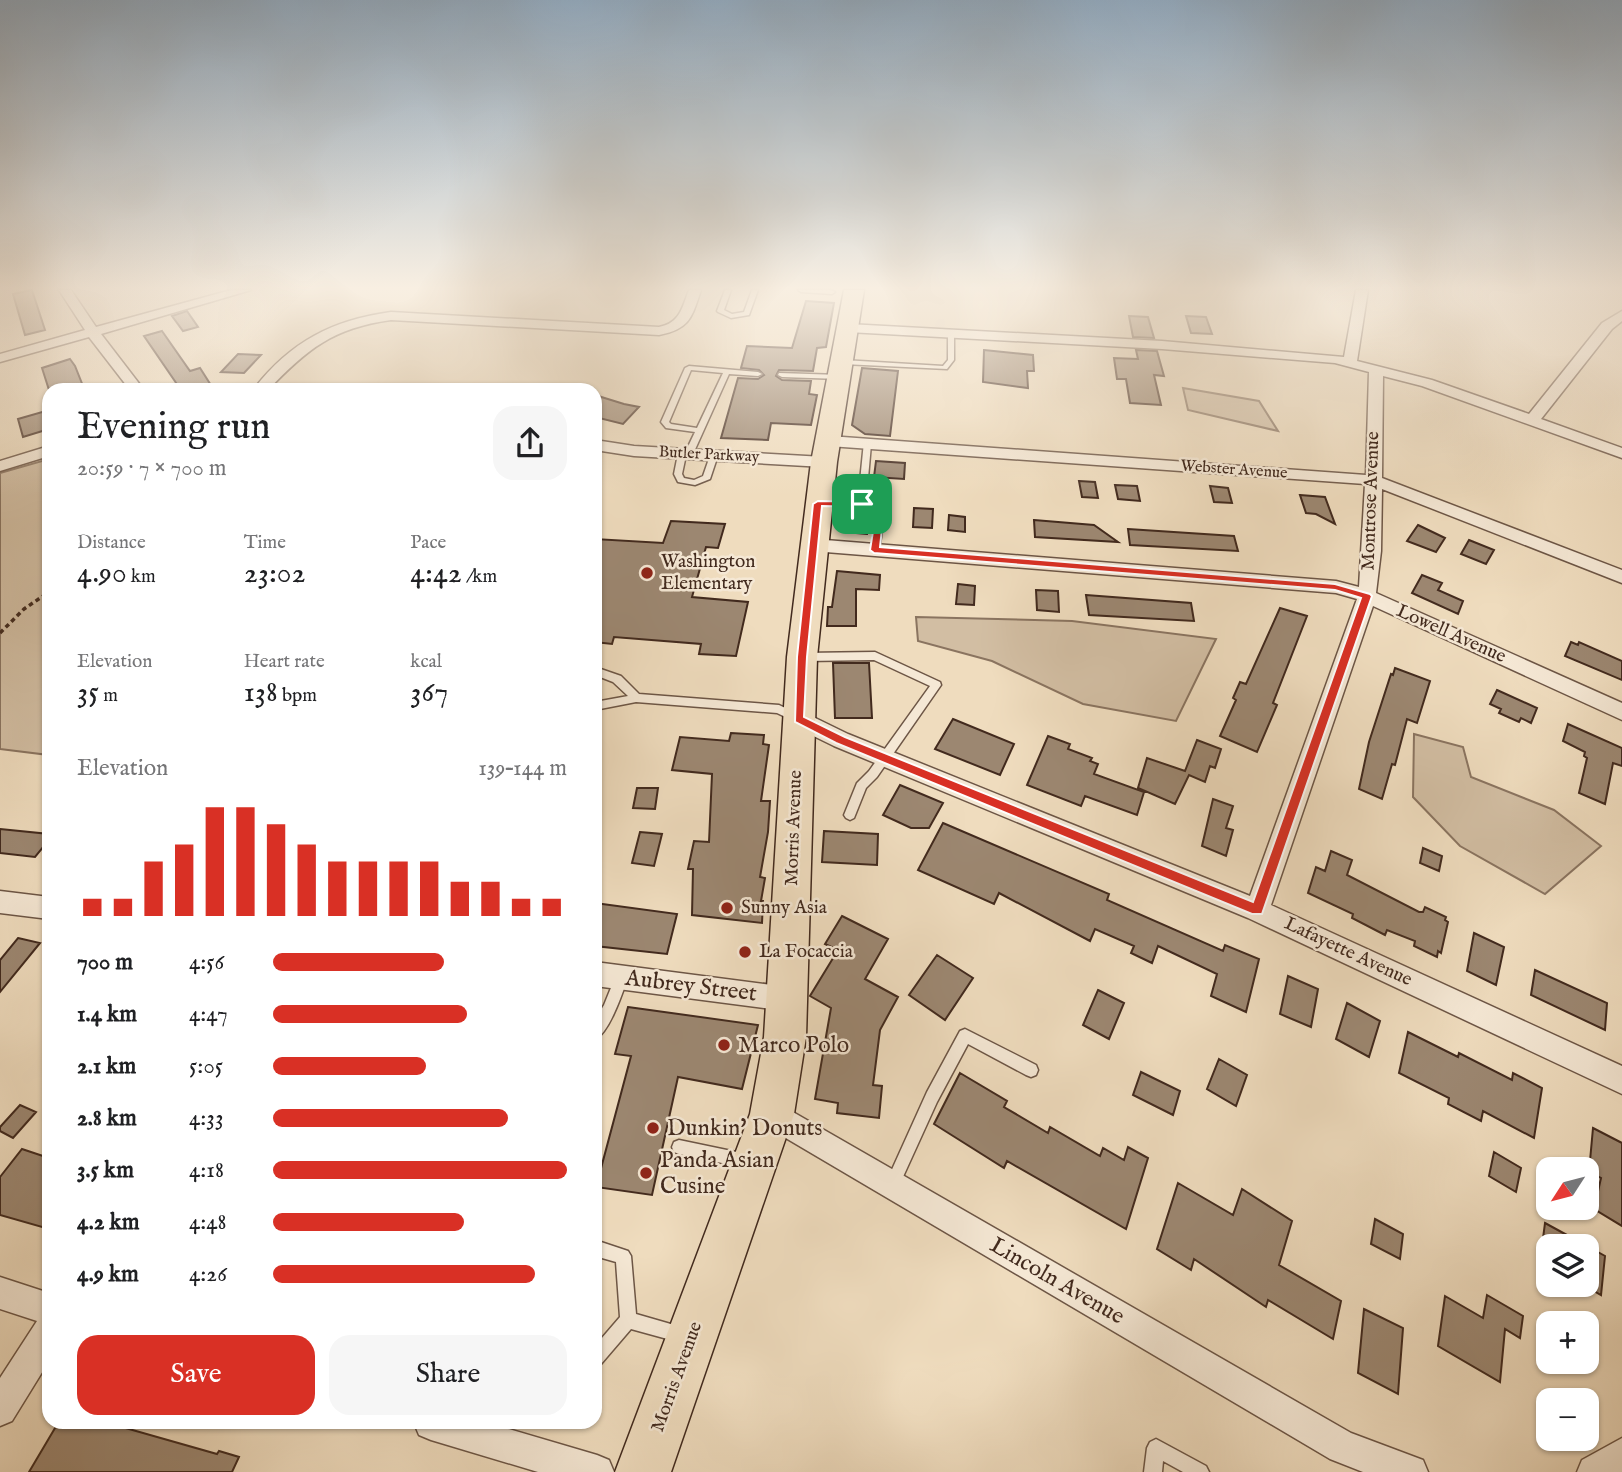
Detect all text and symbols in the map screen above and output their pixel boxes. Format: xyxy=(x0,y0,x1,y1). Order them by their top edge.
text: Evening run xyxy=(77,404,271,452)
button: share xyxy=(493,406,567,480)
street label: Montrose Avenue xyxy=(1357,431,1385,571)
street label: Butler Parkway xyxy=(658,442,760,468)
text: 20:59 · 7 × 700 m xyxy=(77,454,227,483)
street label: Webster Avenue xyxy=(1180,456,1288,484)
pin xyxy=(832,474,892,534)
icon: arrive xyxy=(843,485,881,523)
text: Distance xyxy=(77,531,146,555)
text: Time xyxy=(244,531,286,555)
text: Pace xyxy=(410,531,446,555)
place label: Washington Elementary xyxy=(661,550,755,596)
text: 4.90 xyxy=(77,555,127,593)
text: 23:02 xyxy=(244,555,306,593)
text: 4:42 xyxy=(410,555,462,593)
text: km xyxy=(127,565,156,589)
text: /km xyxy=(462,565,497,589)
marker: Washington Elementary xyxy=(639,565,655,581)
street label: Lowell Avenue xyxy=(1392,599,1510,669)
text: Elevation xyxy=(77,650,152,674)
text: Heart rate xyxy=(244,650,325,674)
text: kcal xyxy=(410,650,442,674)
text: 35 xyxy=(77,674,99,712)
text: 138 xyxy=(244,674,278,712)
text: 367 xyxy=(410,674,448,712)
text: m xyxy=(99,684,118,708)
text: bpm xyxy=(278,684,317,708)
text: Elevation xyxy=(77,754,168,783)
text: 139–144 m xyxy=(478,754,567,783)
street label: Morris Avenue xyxy=(780,769,808,886)
place label: Sunny Asia xyxy=(741,896,828,920)
marker: Sunny Asia xyxy=(719,900,735,916)
street label: Lafayette Avenue xyxy=(1280,912,1416,992)
place label: La Focaccia xyxy=(759,940,854,964)
marker: La Focaccia xyxy=(737,944,753,960)
text: 700 m xyxy=(77,948,133,977)
text: 4:56 xyxy=(189,948,224,977)
street label: Aubrey Street xyxy=(623,963,758,1008)
text: 1.4 km xyxy=(77,1000,137,1029)
text: 4:47 xyxy=(189,1000,228,1029)
place label: Marco Polo xyxy=(738,1031,849,1060)
marker: Marco Polo xyxy=(716,1037,732,1053)
text: 2.1 km xyxy=(77,1052,136,1081)
text: 5:05 xyxy=(189,1052,223,1081)
text: 2.8 km xyxy=(77,1104,137,1133)
text: 4:33 xyxy=(189,1104,224,1133)
place label: Dunkin' Donuts xyxy=(667,1114,822,1143)
marker: Dunkin' Donuts xyxy=(645,1120,661,1136)
place label: Panda Asian Cusine xyxy=(660,1146,775,1201)
text: 3.5 km xyxy=(77,1156,134,1185)
text: 4:18 xyxy=(189,1156,224,1185)
north arrow xyxy=(1536,1157,1600,1220)
map controls xyxy=(1536,1157,1599,1451)
marker: Panda Asian Cusine xyxy=(638,1165,654,1181)
text: 4.2 km xyxy=(77,1208,140,1237)
text: 4:48 xyxy=(189,1208,227,1237)
street label: Lincoln Avenue xyxy=(984,1231,1130,1331)
button: layers xyxy=(1536,1234,1599,1297)
text: 4.9 km xyxy=(77,1260,139,1289)
text: 4:26 xyxy=(189,1260,227,1289)
button: + xyxy=(1536,1311,1599,1374)
street label: Morris Avenue xyxy=(646,1318,708,1436)
button: Save xyxy=(77,1335,315,1415)
button: Share xyxy=(329,1335,567,1415)
button: − xyxy=(1536,1388,1599,1451)

